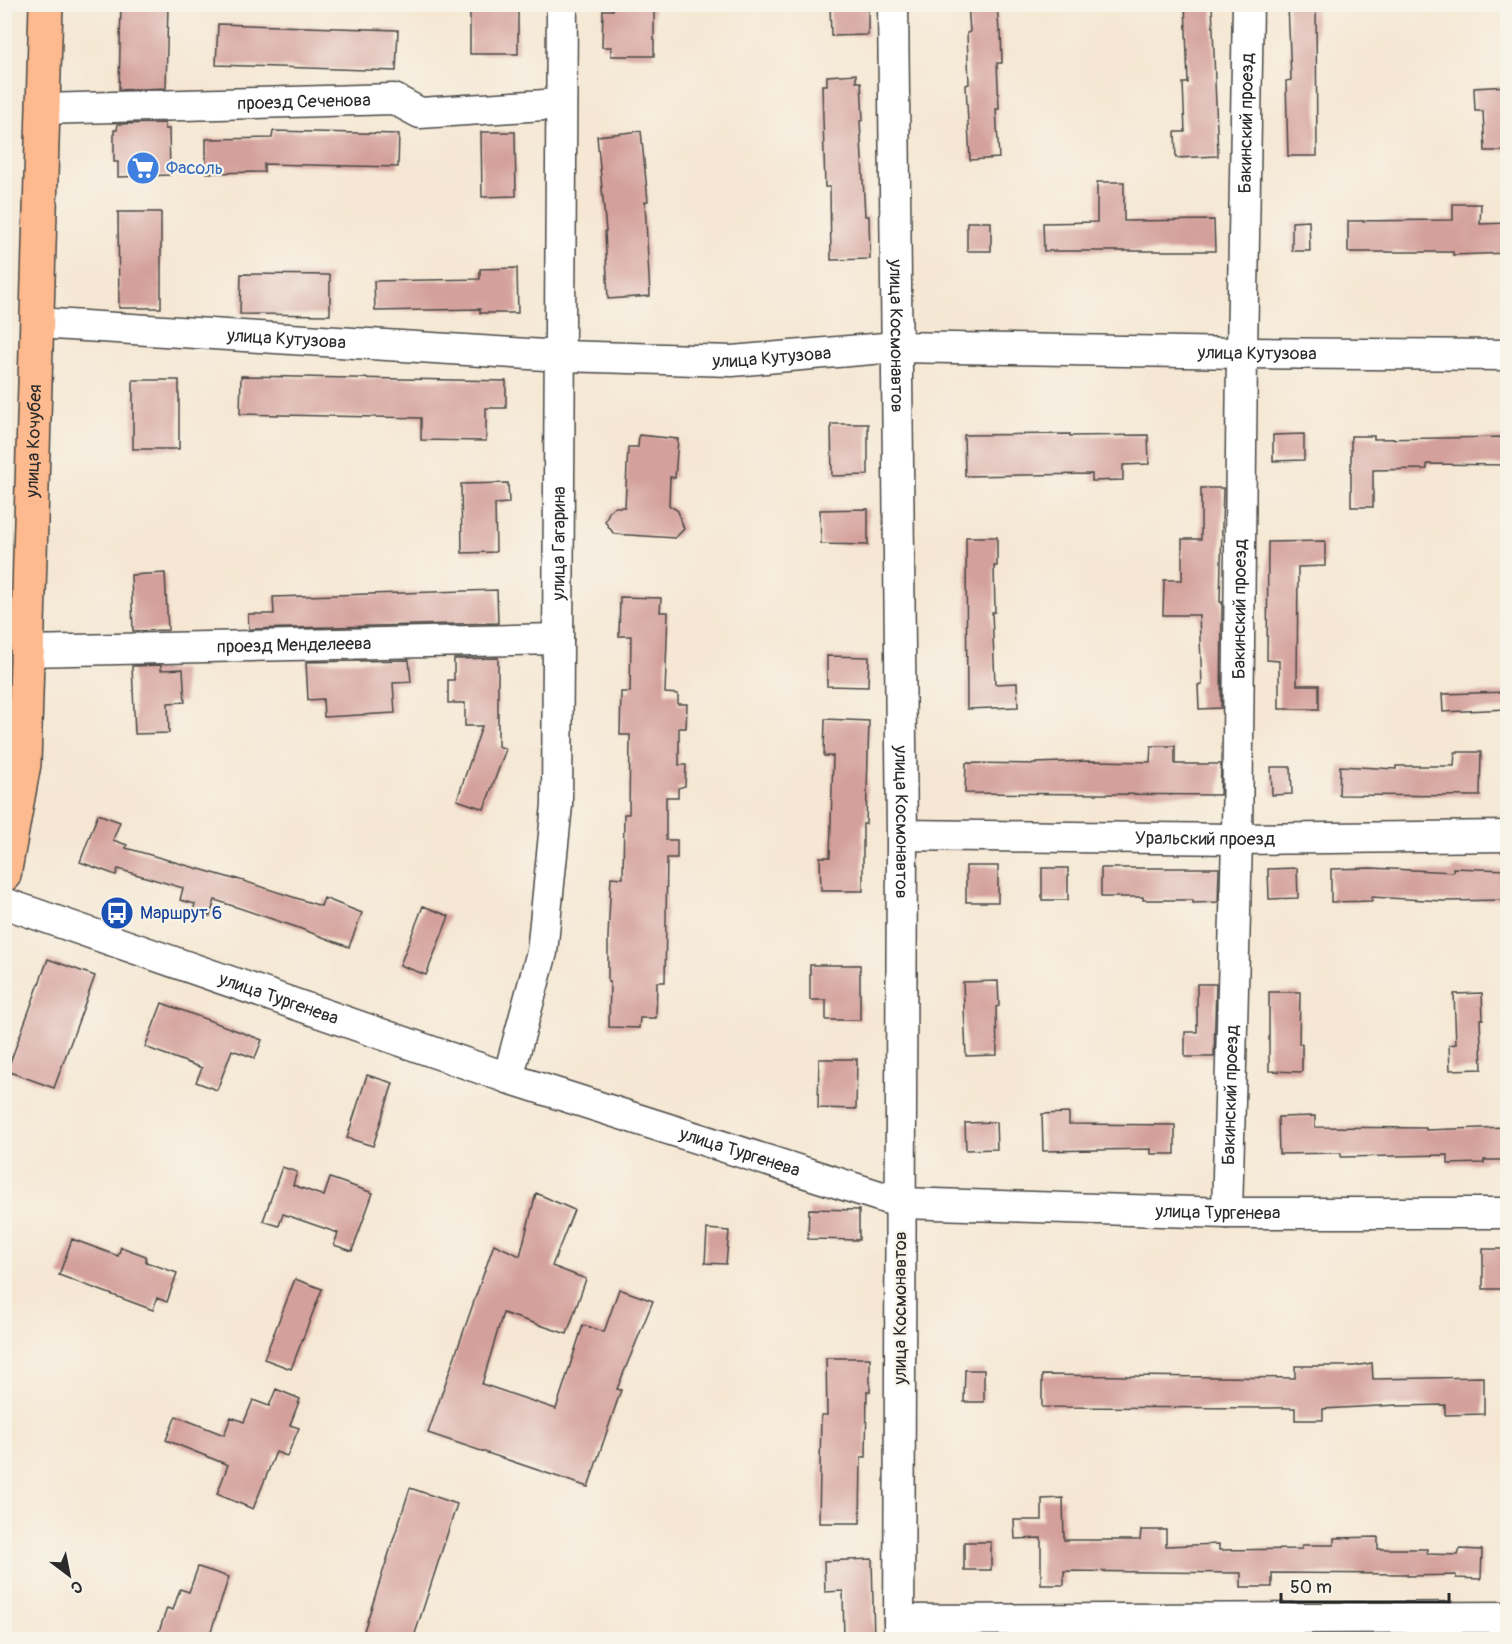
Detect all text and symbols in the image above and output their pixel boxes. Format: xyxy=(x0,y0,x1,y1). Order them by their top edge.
street label: Бакинский проезд xyxy=(1234,53,1259,193)
street label: проезд Сеченова xyxy=(237,89,371,115)
supermarket icon: Фасоль xyxy=(125,150,161,186)
place label: Фасоль xyxy=(166,157,223,180)
street label: улица Космонавтов xyxy=(884,258,908,413)
street label: улица Кутузова xyxy=(225,324,347,354)
street label: улица Кутузова xyxy=(1196,341,1317,366)
street label: улица Кутузова xyxy=(711,342,832,373)
street label: улица Кочубея xyxy=(21,384,47,499)
street label: улица Гагарина xyxy=(547,486,571,601)
street label: Бакинский проезд xyxy=(1228,539,1252,679)
street label: проезд Менделеева xyxy=(216,632,371,659)
street label: улица Космонавтов xyxy=(889,744,913,899)
street label: Уральский проезд xyxy=(1135,827,1275,851)
bus stop icon: Маршрут 6 xyxy=(99,895,135,931)
place label: Маршрут 6 xyxy=(140,902,222,925)
street label: улица Тургенева xyxy=(215,967,342,1030)
street label: Бакинский проезд xyxy=(1217,1024,1244,1165)
street label: улица Тургенева xyxy=(676,1122,803,1182)
street label: улица Тургенева xyxy=(1154,1200,1280,1225)
street label: улица Космонавтов xyxy=(889,1231,912,1386)
north arrow xyxy=(39,1545,99,1605)
scale bar xyxy=(1281,1566,1449,1604)
text: С xyxy=(67,1576,86,1598)
text: 50 m xyxy=(1290,1576,1332,1599)

